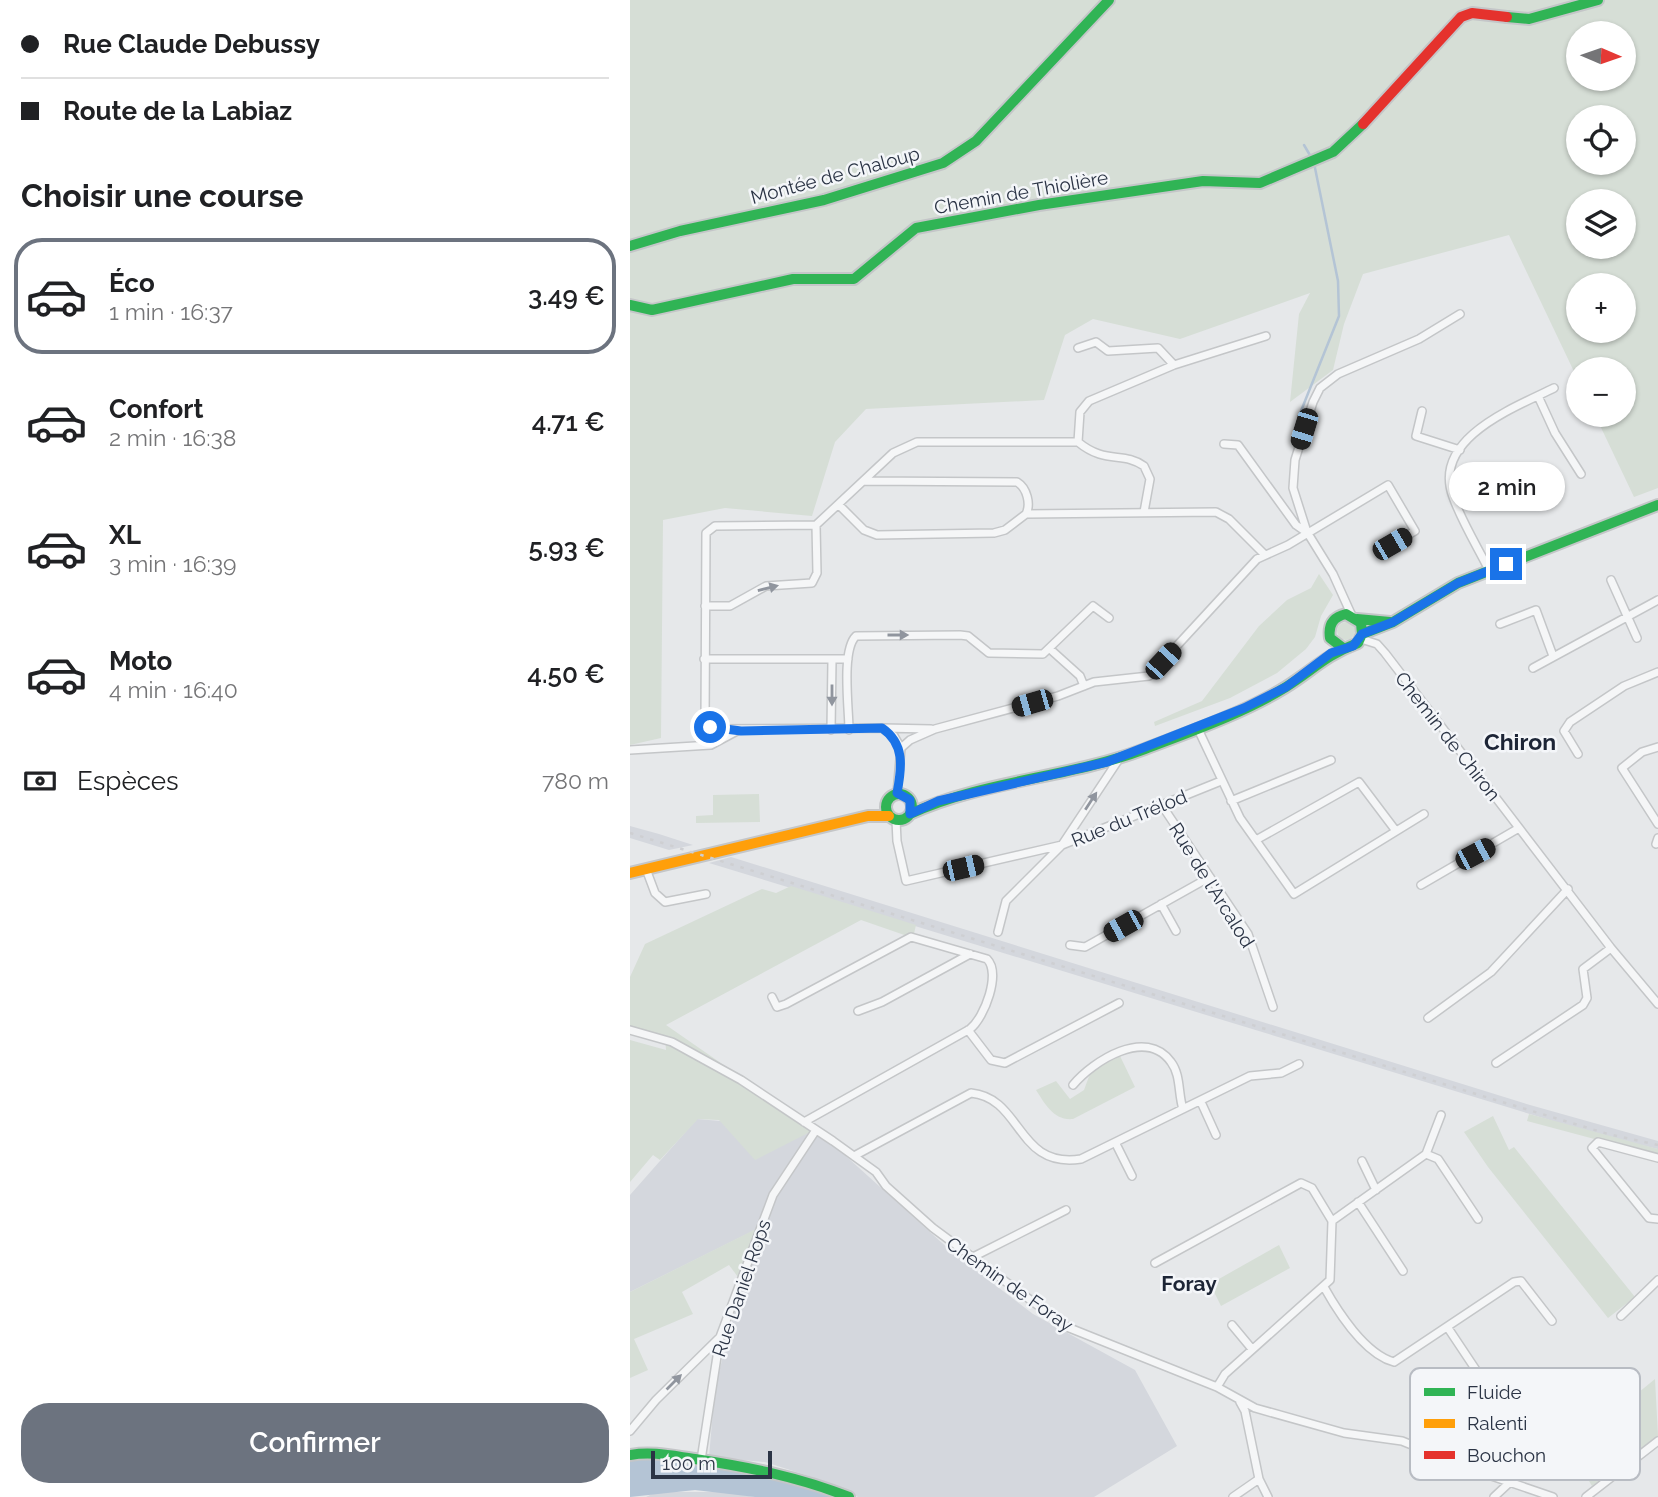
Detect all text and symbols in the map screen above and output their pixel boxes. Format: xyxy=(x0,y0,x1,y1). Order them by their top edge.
north arrow xyxy=(1566,21,1636,91)
map controls xyxy=(1566,21,1636,427)
text: Rue Claude Debussy xyxy=(63,29,320,59)
text: Route de la Labiaz xyxy=(63,96,292,126)
button: locate xyxy=(1566,105,1636,175)
street label: Montée de Chaloup xyxy=(748,142,922,208)
street label: Chemin de Thiolière xyxy=(932,166,1110,218)
text: Choisir une course xyxy=(21,177,304,214)
button: layers xyxy=(1566,189,1636,259)
icon: car xyxy=(25,265,88,328)
text: Éco xyxy=(109,268,155,298)
button: + xyxy=(1566,273,1636,343)
text: 3.49 € xyxy=(528,281,605,311)
text: 1 min · 16:37 xyxy=(109,298,233,325)
button: − xyxy=(1566,357,1636,427)
icon: car xyxy=(25,391,88,454)
text: Confort xyxy=(109,394,203,424)
car xyxy=(1288,406,1321,452)
text: 4.71 € xyxy=(532,407,605,437)
text: 2 min · 16:38 xyxy=(109,424,236,451)
callout: 2 min xyxy=(1448,462,1564,512)
text: 2 min xyxy=(1478,473,1536,500)
icon: car xyxy=(25,517,88,580)
text: XL xyxy=(109,520,141,550)
car xyxy=(1369,524,1416,564)
text: 5.93 € xyxy=(528,533,605,563)
route end xyxy=(1490,548,1522,580)
text: 3 min · 16:39 xyxy=(109,550,237,577)
one-way arrow xyxy=(758,582,780,593)
one-way arrow xyxy=(888,629,910,641)
car xyxy=(1141,638,1186,684)
icon: car xyxy=(25,643,88,706)
text: Moto xyxy=(109,646,172,676)
text: 4.50 € xyxy=(527,659,605,689)
street label: Chemin de Chiron xyxy=(1391,667,1505,805)
text: 4 min · 16:40 xyxy=(109,676,238,703)
one-way arrow xyxy=(826,684,838,706)
car xyxy=(1009,687,1056,719)
route start xyxy=(694,711,726,743)
district label: Chiron xyxy=(1484,728,1556,755)
icon: cash xyxy=(21,762,59,800)
text: Espèces xyxy=(77,766,179,796)
text: 780 m xyxy=(542,767,609,794)
street label: Rue du Trélod xyxy=(1068,785,1190,851)
one-way arrow xyxy=(1084,792,1097,811)
street label: Rue de l'Arcalod xyxy=(1165,819,1259,951)
car xyxy=(1452,835,1499,873)
car xyxy=(941,853,986,883)
car xyxy=(1100,907,1147,945)
street label: Rue Daniel Rops xyxy=(707,1217,775,1359)
street label: Chemin de Foray xyxy=(942,1232,1078,1336)
district label: Foray xyxy=(1161,1271,1217,1296)
legend xyxy=(1410,1368,1640,1480)
one-way arrow xyxy=(665,1374,682,1391)
text: Fluide xyxy=(1467,1381,1522,1403)
button: Confirmer xyxy=(21,1403,609,1483)
text: Ralenti xyxy=(1467,1412,1527,1434)
text: Bouchon xyxy=(1467,1444,1546,1466)
scale bar xyxy=(651,1448,772,1480)
text: 100 m xyxy=(662,1452,716,1474)

